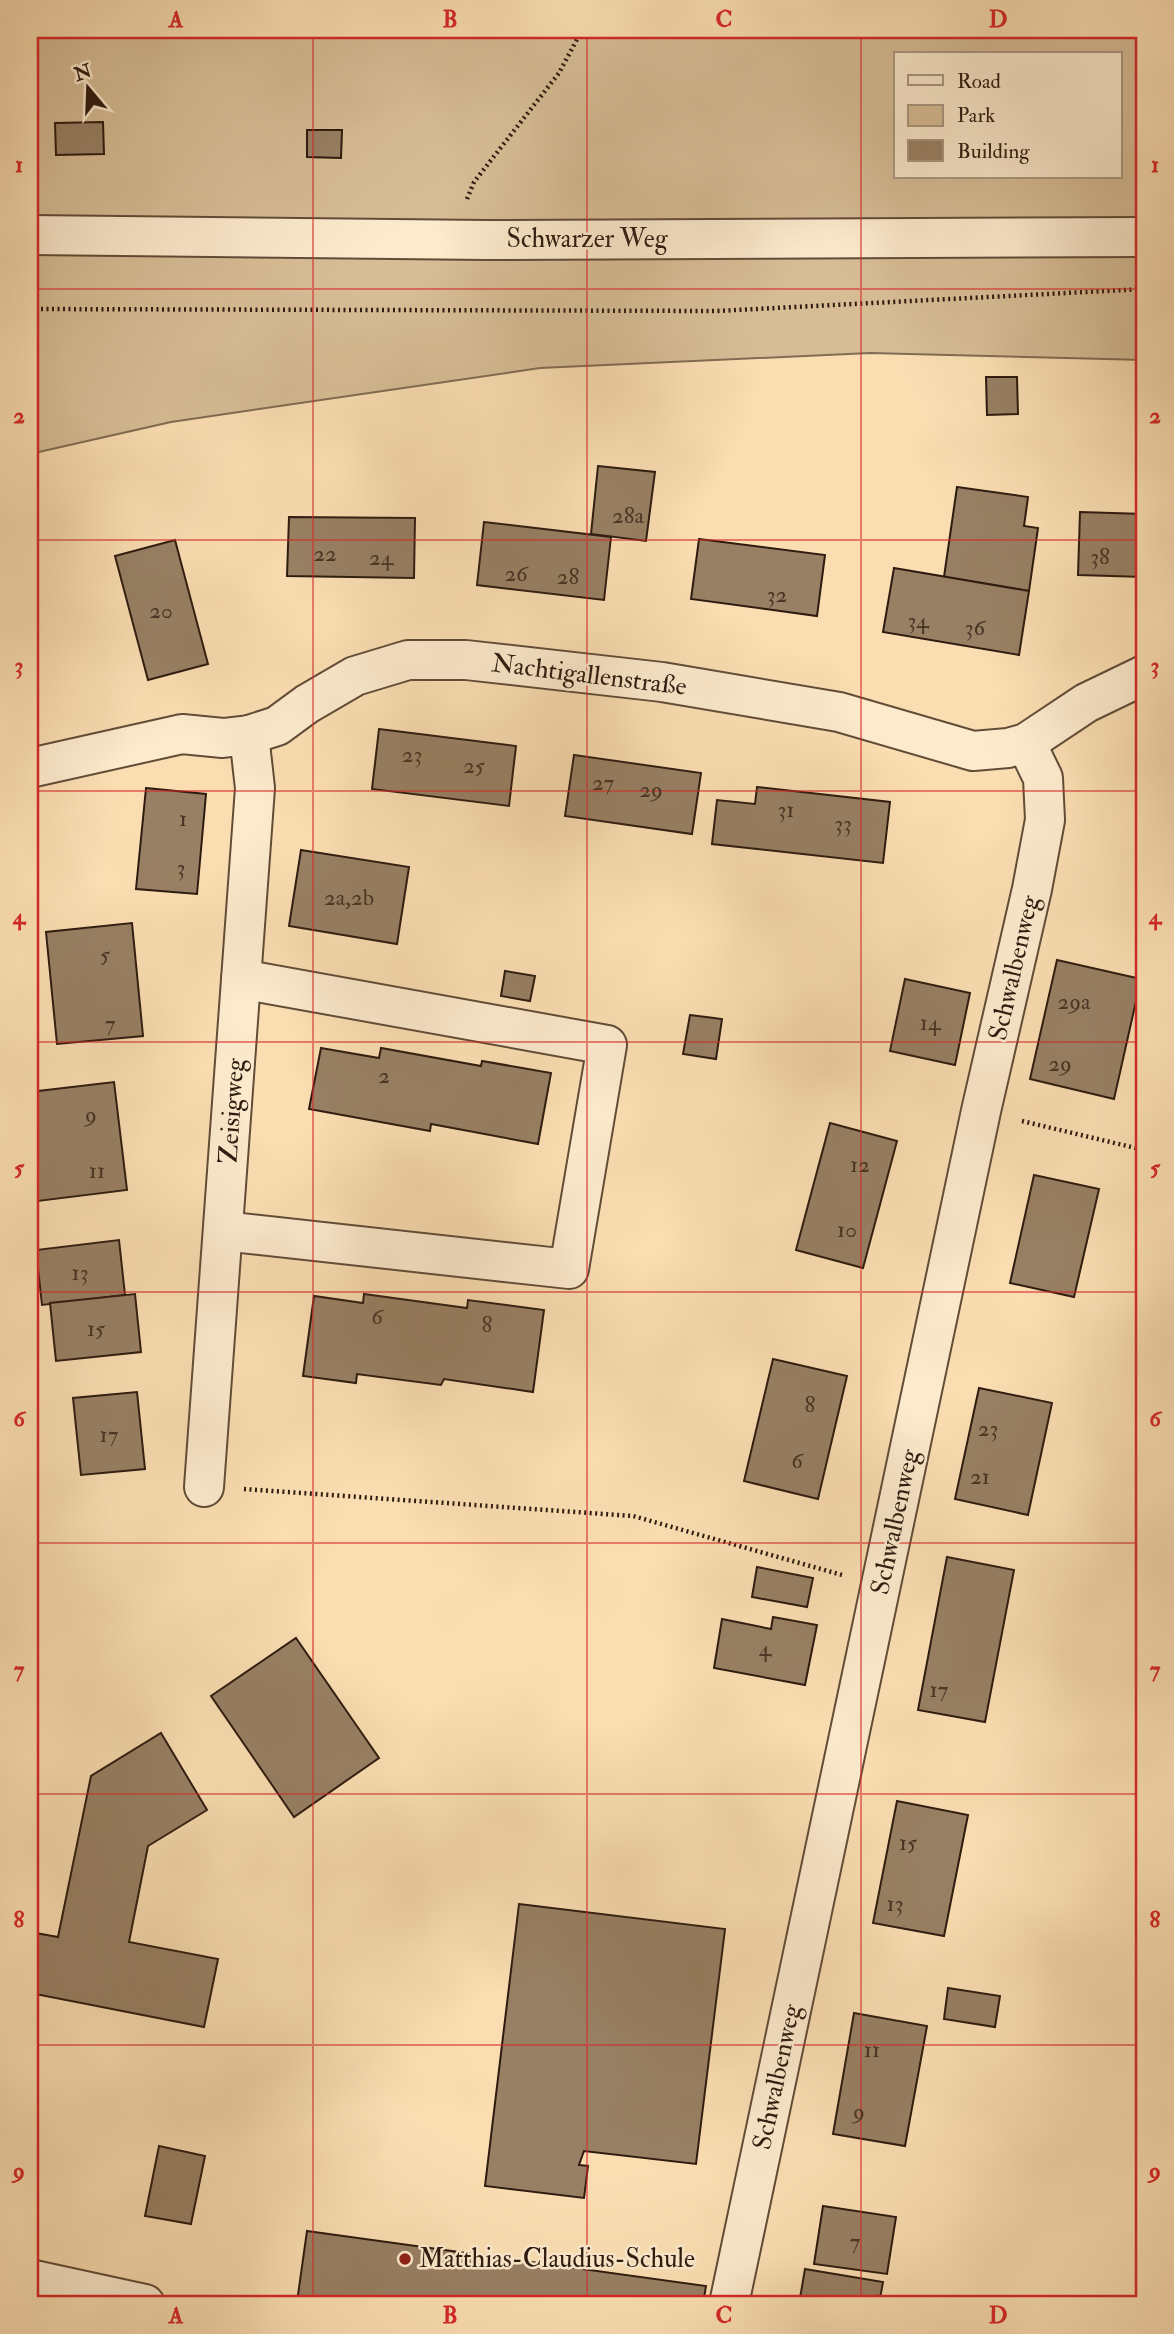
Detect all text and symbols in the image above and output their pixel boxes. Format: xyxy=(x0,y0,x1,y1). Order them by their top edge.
text: A xyxy=(168,5,184,34)
text: B xyxy=(442,5,458,34)
text: C xyxy=(716,5,732,34)
text: D xyxy=(989,5,1007,34)
north arrow xyxy=(52,52,122,122)
legend xyxy=(894,52,1122,178)
text: N xyxy=(70,58,96,87)
text: Road xyxy=(957,68,1002,95)
text: Park xyxy=(957,102,995,129)
text: Building xyxy=(957,138,1030,165)
text: 1 xyxy=(15,150,23,179)
text: 1 xyxy=(1151,150,1159,179)
street label: Schwarzer Weg xyxy=(507,223,669,255)
text: 2 xyxy=(13,401,25,430)
text: 2 xyxy=(1149,401,1161,430)
house number: 28a xyxy=(612,501,644,530)
house number: 22 xyxy=(313,539,337,568)
house number: 38 xyxy=(1090,542,1110,571)
house number: 24 xyxy=(369,543,395,572)
house number: 26 xyxy=(504,559,529,588)
house number: 28 xyxy=(557,562,579,591)
house number: 32 xyxy=(767,580,787,609)
house number: 20 xyxy=(149,596,173,625)
house number: 34 xyxy=(907,606,930,635)
house number: 36 xyxy=(965,613,987,642)
street label: Nachtigallenstraße xyxy=(490,647,688,703)
text: 3 xyxy=(15,651,23,680)
text: 3 xyxy=(1151,651,1159,680)
house number: 23 xyxy=(402,740,422,769)
house number: 25 xyxy=(463,751,485,780)
house number: 27 xyxy=(592,768,615,797)
house number: 29 xyxy=(639,775,663,804)
house number: 31 xyxy=(777,795,795,824)
house number: 1 xyxy=(179,804,187,833)
house number: 33 xyxy=(834,809,852,838)
house number: 3 xyxy=(177,853,185,882)
house number: 2a,2b xyxy=(324,883,374,912)
street label: Schwalbenweg xyxy=(982,891,1046,1044)
text: 4 xyxy=(12,902,27,931)
text: 4 xyxy=(1148,902,1163,931)
house number: 5 xyxy=(100,940,110,969)
house number: 29a xyxy=(1058,987,1091,1016)
house number: 14 xyxy=(920,1008,942,1037)
house number: 7 xyxy=(105,1009,116,1038)
house number: 29 xyxy=(1048,1049,1072,1078)
street label: Zeisigweg xyxy=(212,1056,252,1165)
house number: 2 xyxy=(378,1061,390,1090)
house number: 9 xyxy=(83,1100,97,1129)
house number: 12 xyxy=(850,1150,870,1179)
text: 5 xyxy=(14,1153,25,1182)
text: 5 xyxy=(1150,1153,1161,1182)
house number: 11 xyxy=(89,1156,105,1185)
house number: 10 xyxy=(837,1215,857,1244)
house number: 13 xyxy=(71,1258,89,1287)
house number: 6 xyxy=(371,1302,384,1331)
house number: 8 xyxy=(482,1310,493,1339)
house number: 15 xyxy=(87,1314,105,1343)
house number: 8 xyxy=(805,1390,816,1419)
text: 6 xyxy=(13,1404,27,1433)
text: 6 xyxy=(1149,1404,1163,1433)
house number: 23 xyxy=(978,1414,998,1443)
house number: 17 xyxy=(100,1420,119,1449)
street label: Schwalbenweg xyxy=(864,1445,926,1598)
house number: 6 xyxy=(791,1446,804,1475)
house number: 21 xyxy=(970,1462,990,1491)
house number: 4 xyxy=(759,1634,773,1663)
text: 7 xyxy=(14,1655,25,1684)
text: 7 xyxy=(1150,1655,1161,1684)
house number: 17 xyxy=(930,1675,949,1704)
house number: 15 xyxy=(899,1828,917,1857)
house number: 13 xyxy=(886,1889,904,1918)
text: 8 xyxy=(14,1905,25,1934)
text: 8 xyxy=(1150,1905,1161,1934)
street label: Schwalbenweg xyxy=(746,2000,808,2153)
house number: 11 xyxy=(864,2035,880,2064)
house number: 9 xyxy=(851,2097,865,2126)
text: 9 xyxy=(11,2156,25,2185)
text: 9 xyxy=(1147,2156,1161,2185)
house number: 7 xyxy=(850,2227,861,2256)
place label: Matthias-Claudius-Schule xyxy=(419,2243,695,2275)
marker: Matthias-Claudius-Schule xyxy=(397,2251,413,2267)
text: A xyxy=(168,2301,184,2330)
text: B xyxy=(442,2301,458,2330)
text: C xyxy=(716,2301,732,2330)
text: D xyxy=(989,2301,1007,2330)

